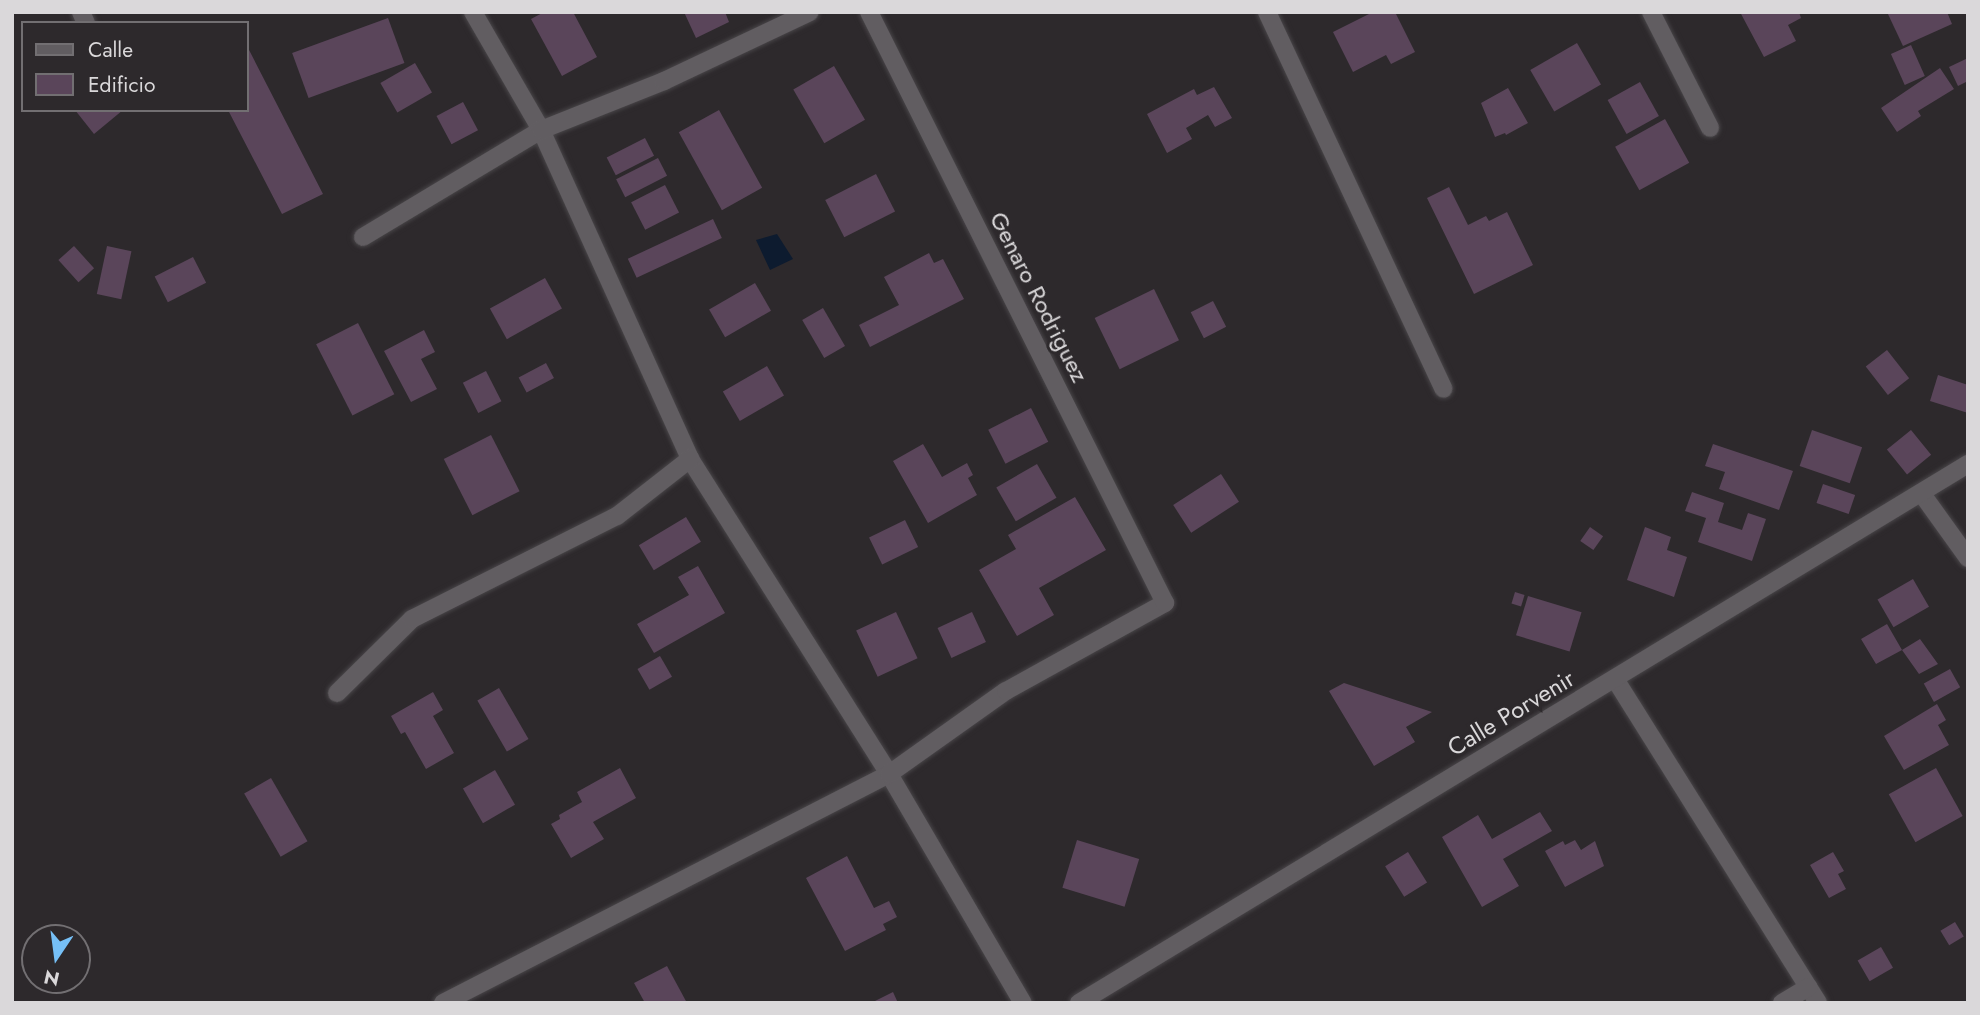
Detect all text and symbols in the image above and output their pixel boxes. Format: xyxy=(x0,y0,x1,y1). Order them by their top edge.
legend xyxy=(21,21,248,112)
text: Calle xyxy=(88,35,133,65)
text: Edificio xyxy=(88,70,155,100)
street label: Genaro Rodriguez xyxy=(984,207,1094,387)
street label: Calle Porvenir xyxy=(1442,664,1580,762)
north arrow xyxy=(21,924,91,994)
text: N xyxy=(41,963,62,993)

